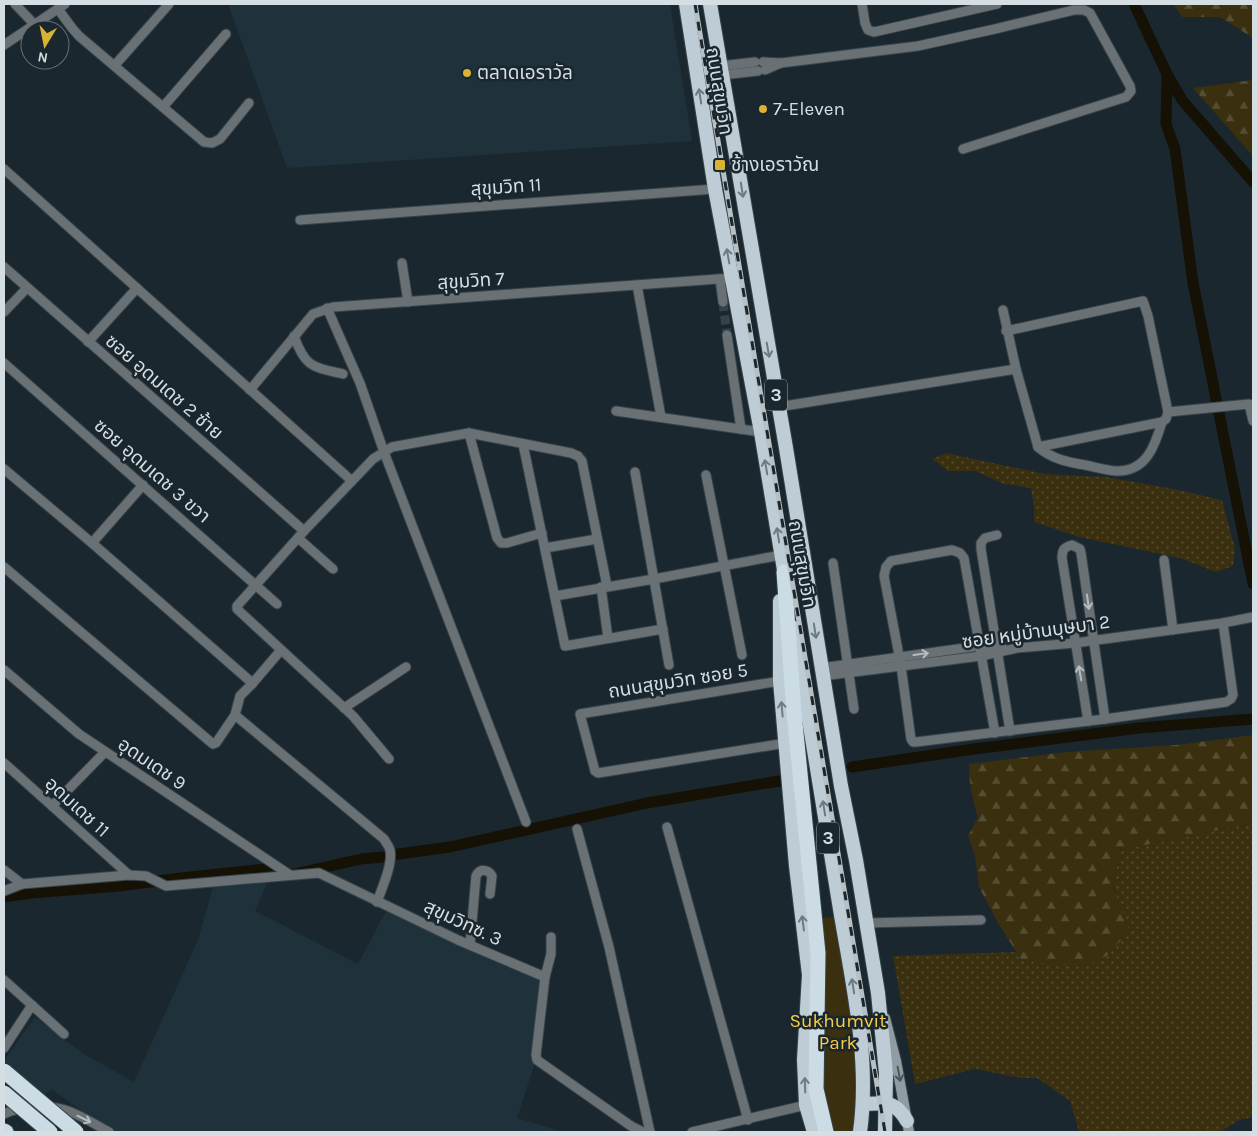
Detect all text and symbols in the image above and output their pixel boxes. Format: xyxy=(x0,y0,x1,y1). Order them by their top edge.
north arrow xyxy=(20,20,70,70)
street label: ถนนสุขุมวิท xyxy=(701,46,737,136)
text: N xyxy=(36,48,49,67)
place label: ตลาดเอราวัล xyxy=(477,62,573,84)
marker: ตลาดเอราวัล xyxy=(461,67,473,79)
one-way arrow xyxy=(695,88,705,104)
place label: 7-Eleven xyxy=(773,98,845,120)
marker: 7-Eleven xyxy=(757,103,769,115)
place label: ช้างเอราวัณ xyxy=(731,153,819,176)
marker: ช้างเอราวัณ xyxy=(713,158,727,172)
street label: สุขุมวิท 11 xyxy=(470,174,542,200)
one-way arrow xyxy=(737,181,747,197)
one-way arrow xyxy=(722,248,732,264)
street label: สุขุมวิท 7 xyxy=(437,268,505,294)
street label: ซอย อุดมเดช 2 ซ้าย xyxy=(101,329,228,444)
one-way arrow xyxy=(764,342,774,358)
road number: 3 xyxy=(765,380,787,410)
street label: ซอย อุดมเดช 3 ขวา xyxy=(89,415,215,527)
one-way arrow xyxy=(761,460,771,476)
street label: ถนนสุขุมวิท xyxy=(783,518,821,610)
one-way arrow xyxy=(772,528,782,544)
one-way arrow xyxy=(1083,593,1093,609)
street label: ซอย หมู่บ้านบุษบา 2 xyxy=(960,610,1112,654)
one-way arrow xyxy=(811,623,821,639)
one-way arrow xyxy=(913,649,929,659)
street label: ถนนสุขุมวิท ซอย 5 xyxy=(607,659,749,703)
one-way arrow xyxy=(1074,666,1084,682)
one-way arrow xyxy=(778,701,787,717)
street label: อุดมเดช 9 xyxy=(114,733,190,795)
street label: อุดมเดช 11 xyxy=(40,772,114,842)
one-way arrow xyxy=(818,801,828,817)
road number: 3 xyxy=(817,822,839,854)
street label: สุขุมวิทซ. 3 xyxy=(420,895,506,951)
one-way arrow xyxy=(798,915,808,931)
one-way arrow xyxy=(848,978,858,994)
park label: Sukhumvit Park xyxy=(790,1010,886,1054)
one-way arrow xyxy=(894,1065,904,1081)
one-way arrow xyxy=(801,1077,810,1093)
one-way arrow xyxy=(76,1115,91,1124)

